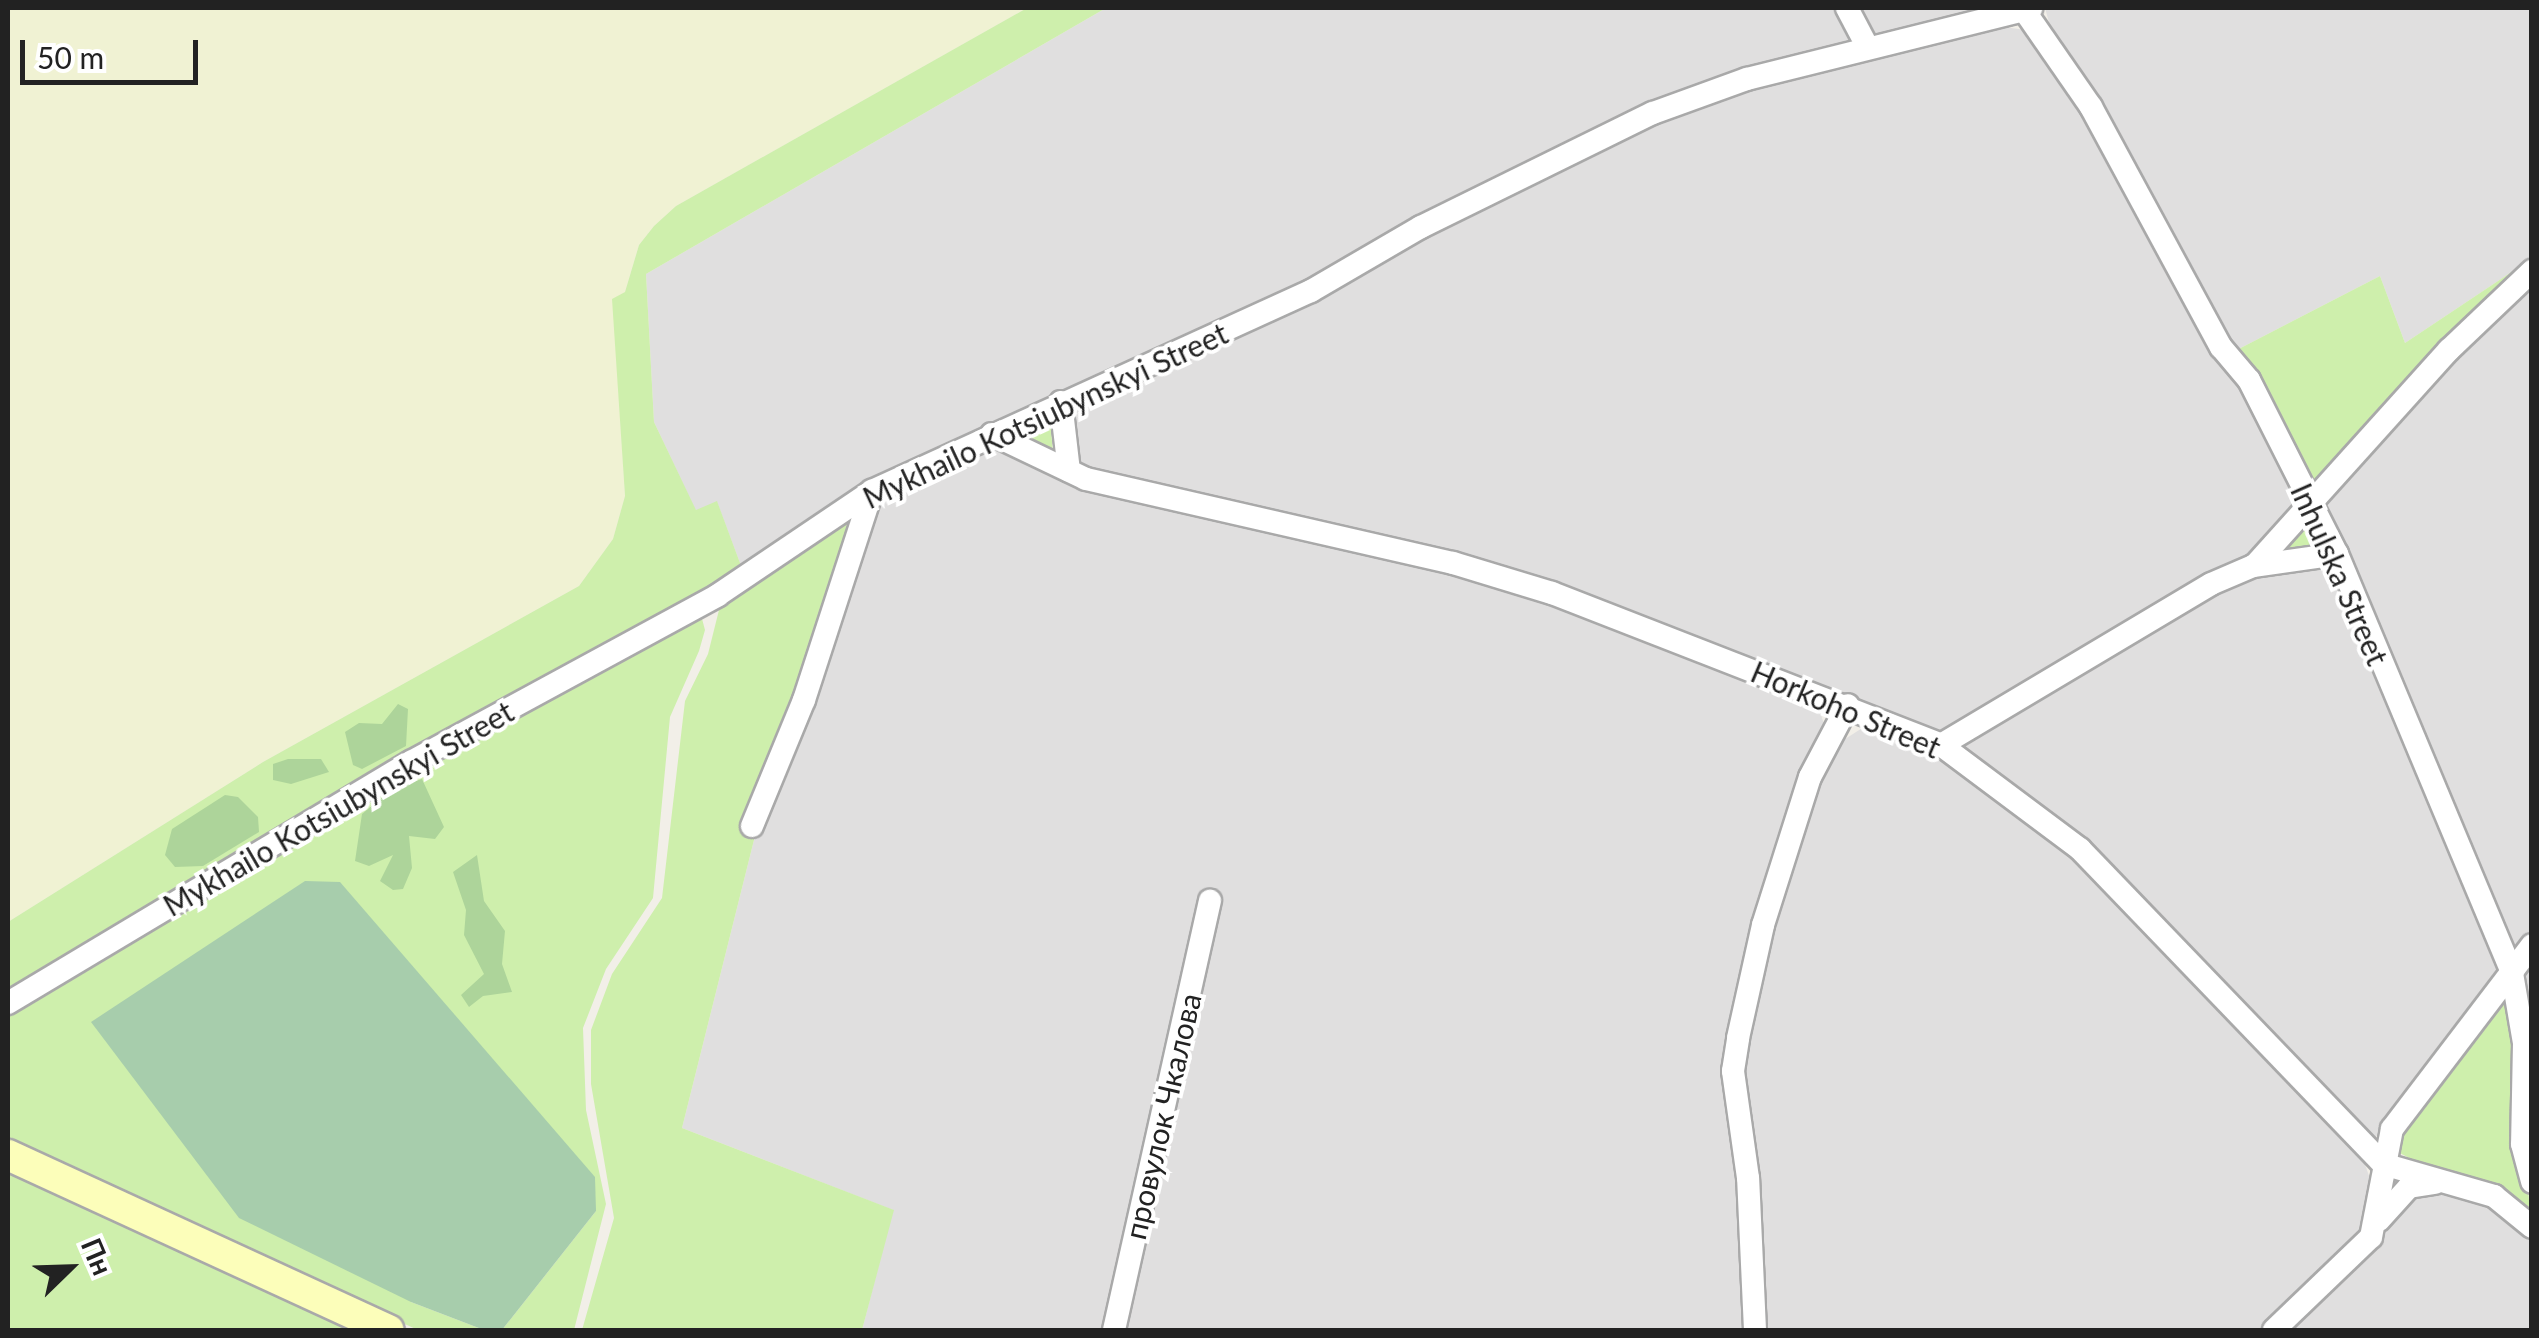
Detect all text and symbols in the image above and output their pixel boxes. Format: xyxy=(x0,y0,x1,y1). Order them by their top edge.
scale bar xyxy=(25,20,202,82)
text: 50 m xyxy=(37,39,104,75)
street label: Mykhailo Kotsiubynskyi Street xyxy=(857,315,1233,515)
street label: Inhulska Street xyxy=(2284,477,2396,671)
street label: Horkoho Street xyxy=(1746,653,1946,765)
street label: Mykhailo Kotsiubynskyi Street xyxy=(157,693,519,923)
street label: провулок Чкалова xyxy=(1116,989,1208,1243)
north arrow xyxy=(20,1218,120,1318)
text: Пн xyxy=(75,1233,120,1280)

